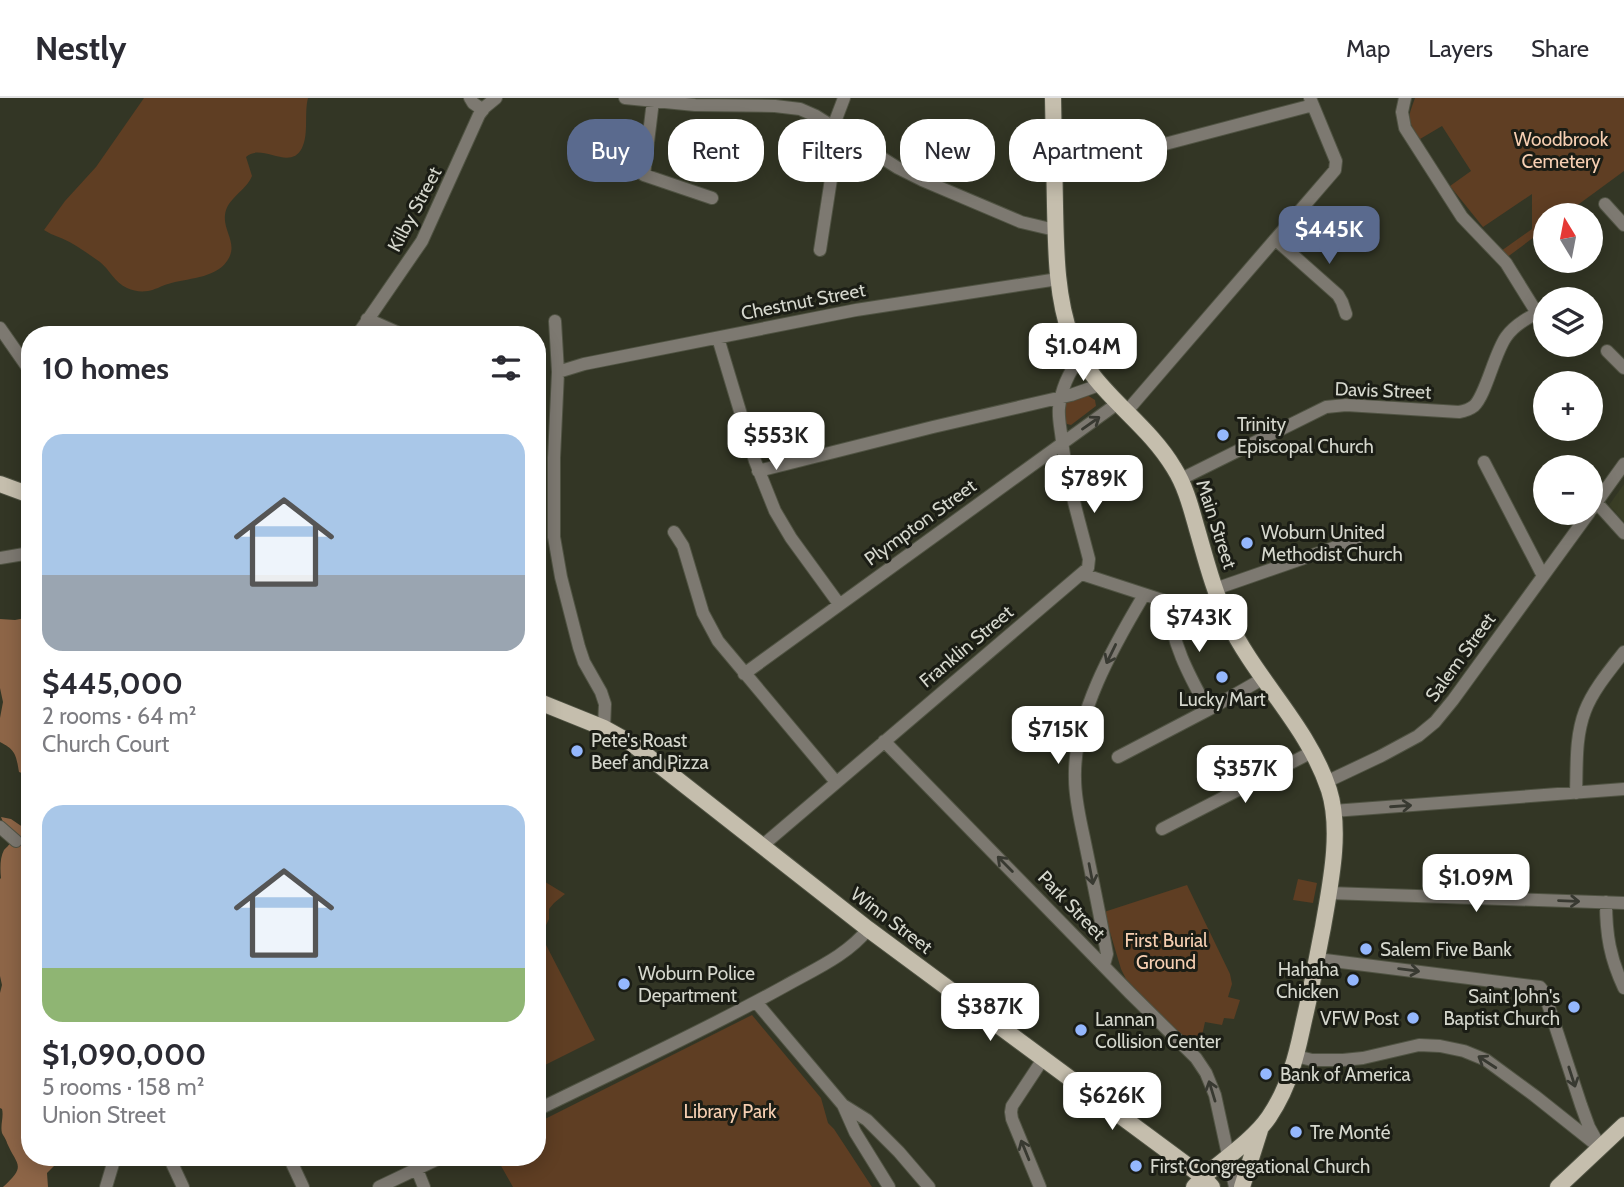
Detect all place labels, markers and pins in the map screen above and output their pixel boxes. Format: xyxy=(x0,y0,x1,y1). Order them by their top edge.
pin: $445K xyxy=(1280,206,1378,266)
pin: $1.04M xyxy=(1026,324,1140,383)
pin: $553K xyxy=(727,412,825,472)
place label: Trinity Episcopal Church xyxy=(1237,413,1374,458)
marker: Trinity Episcopal Church xyxy=(1215,427,1231,443)
pin: $789K xyxy=(1045,456,1143,515)
place label: Woburn United Methodist Church xyxy=(1261,521,1403,566)
marker: Woburn United Methodist Church xyxy=(1239,535,1255,551)
pin: $743K xyxy=(1150,594,1248,654)
marker: Lucky Mart xyxy=(1214,669,1230,685)
place label: Lucky Mart xyxy=(1178,688,1266,711)
pin: $715K xyxy=(1009,706,1107,766)
place label: Pete's Roast Beef and Pizza xyxy=(591,729,709,774)
marker: Pete's Roast Beef and Pizza xyxy=(569,743,585,759)
pin: $357K xyxy=(1196,746,1294,805)
pin: $1.09M xyxy=(1419,854,1533,914)
place label: Salem Five Bank xyxy=(1380,938,1512,961)
marker: Salem Five Bank xyxy=(1358,941,1374,957)
place label: Hahaha Chicken xyxy=(1276,958,1339,1003)
place label: Woburn Police Department xyxy=(638,962,755,1007)
marker: Hahaha Chicken xyxy=(1345,972,1361,988)
marker: Woburn Police Department xyxy=(616,976,632,992)
pin: $387K xyxy=(941,984,1039,1043)
place label: Saint John's Baptist Church xyxy=(1443,985,1560,1030)
marker: Saint John's Baptist Church xyxy=(1566,999,1582,1015)
place label: VFW Post xyxy=(1320,1007,1400,1030)
place label: Lannan Collision Center xyxy=(1095,1008,1221,1053)
marker: VFW Post xyxy=(1405,1010,1421,1026)
marker: Lannan Collision Center xyxy=(1073,1022,1089,1038)
place label: Bank of America xyxy=(1280,1063,1411,1086)
marker: Bank of America xyxy=(1258,1066,1274,1082)
pin: $626K xyxy=(1063,1072,1161,1132)
place label: Tre Monté xyxy=(1310,1121,1391,1144)
marker: Tre Monté xyxy=(1288,1124,1304,1140)
place label: First Congregational Church xyxy=(1150,1155,1370,1178)
marker: First Congregational Church xyxy=(1128,1158,1144,1174)

